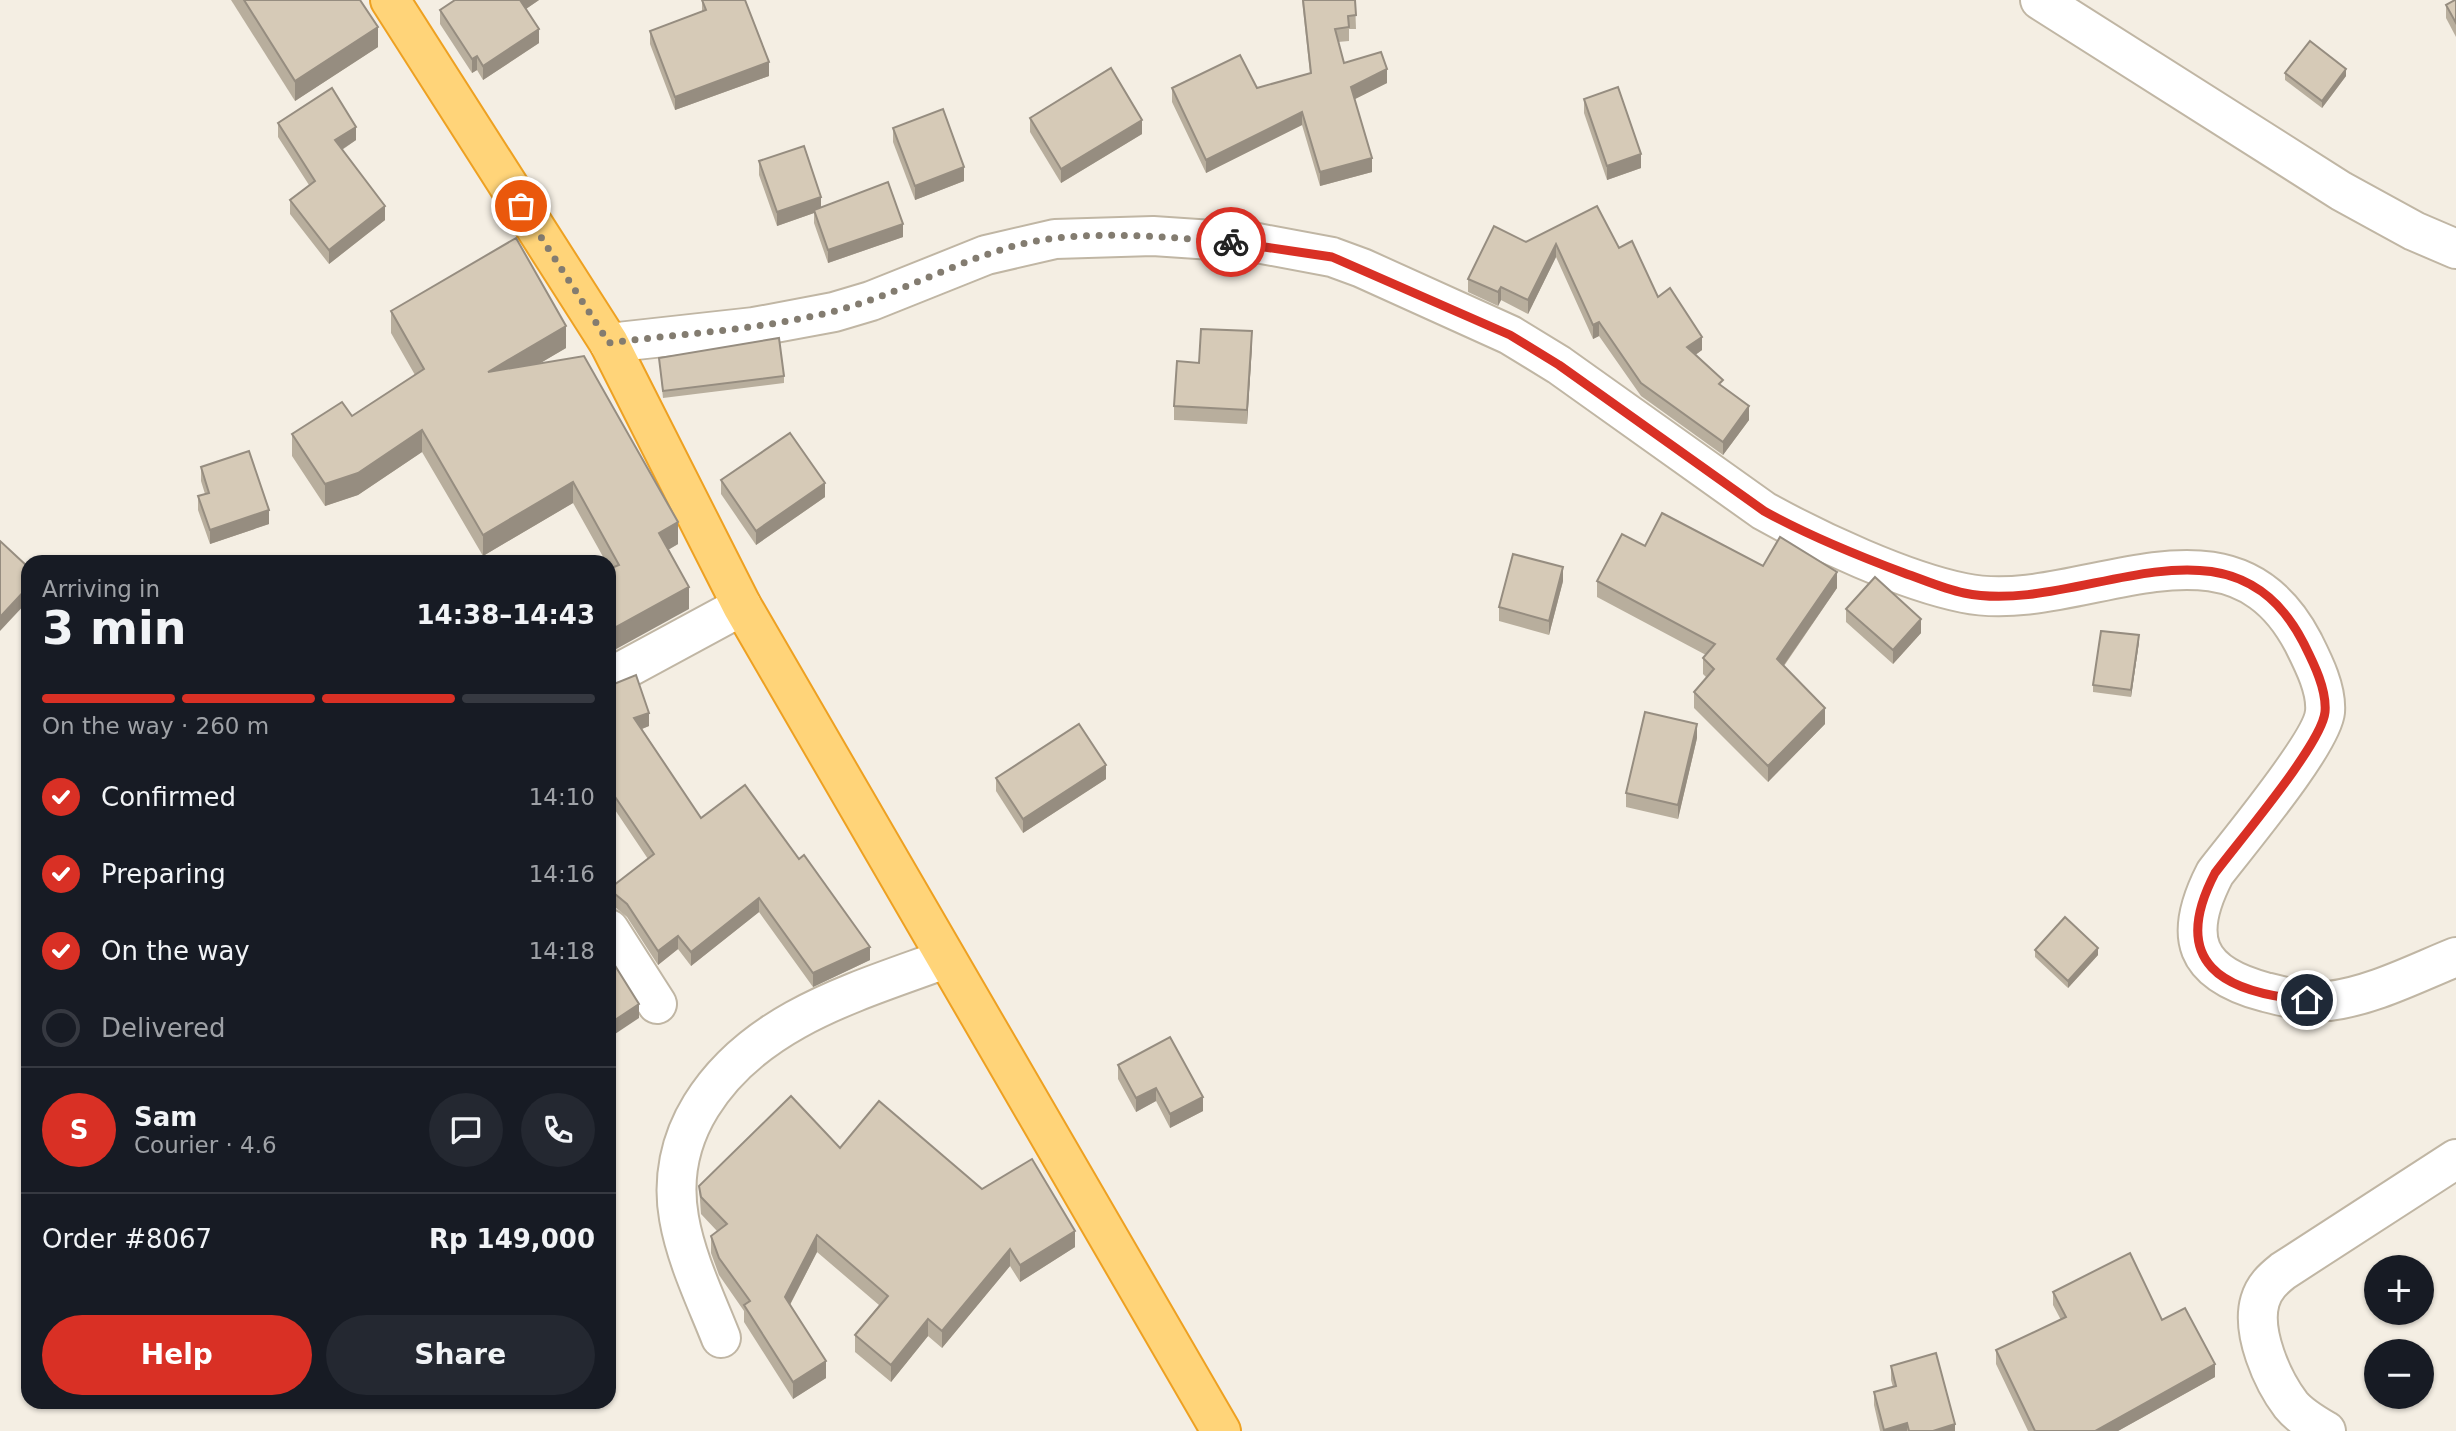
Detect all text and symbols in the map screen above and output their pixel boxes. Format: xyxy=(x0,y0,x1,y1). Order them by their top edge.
pin xyxy=(491,176,551,236)
icon: bag xyxy=(502,187,540,225)
courier xyxy=(1196,207,1266,277)
icon: bike xyxy=(1212,223,1250,261)
text: Arriving in xyxy=(42,576,160,602)
text: 14:38–14:43 xyxy=(416,600,595,630)
text: 3 min xyxy=(42,601,186,655)
text: On the way · 260 m xyxy=(42,713,269,739)
icon: check xyxy=(42,778,80,816)
text: Confirmed xyxy=(101,782,236,812)
text: 14:10 xyxy=(529,784,595,810)
icon: check xyxy=(42,855,80,893)
text: Preparing xyxy=(101,859,226,889)
text: 14:16 xyxy=(529,861,595,887)
icon: check xyxy=(42,932,80,970)
text: On the way xyxy=(101,936,250,966)
text: 14:18 xyxy=(529,938,595,964)
pin xyxy=(2277,970,2337,1030)
icon: home xyxy=(2288,981,2326,1019)
text: Delivered xyxy=(101,1013,225,1043)
button: chat xyxy=(429,1093,503,1167)
button: phone xyxy=(521,1093,595,1167)
text: Sam xyxy=(134,1102,197,1132)
text: S xyxy=(70,1115,88,1145)
text: Courier · 4.6 xyxy=(134,1132,277,1158)
text: Order #8067 xyxy=(42,1224,212,1254)
text: Rp 149,000 xyxy=(429,1224,595,1254)
map controls xyxy=(2364,1255,2434,1409)
button: + xyxy=(2364,1255,2434,1325)
button: Help xyxy=(42,1315,312,1395)
button: Share xyxy=(326,1315,595,1395)
button: − xyxy=(2364,1339,2434,1409)

